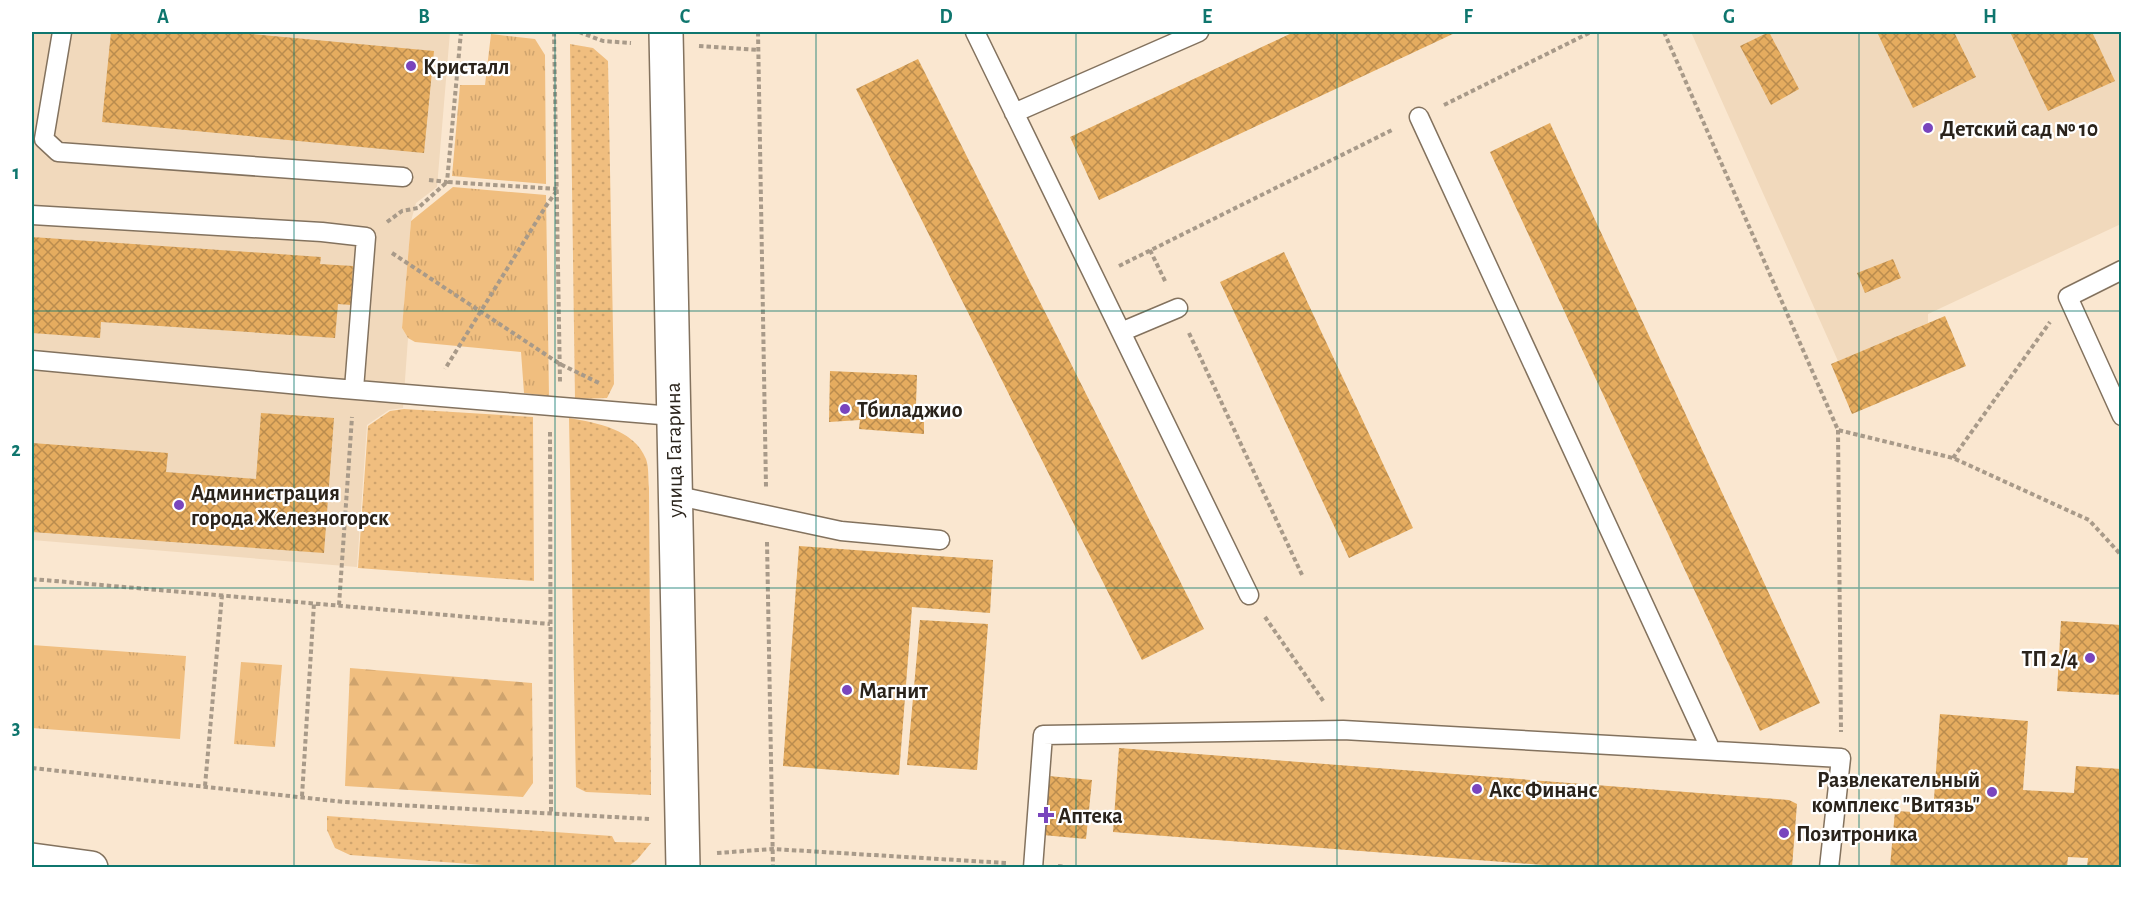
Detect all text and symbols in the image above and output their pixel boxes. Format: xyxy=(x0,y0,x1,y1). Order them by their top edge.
text: A xyxy=(157,7,169,27)
text: B xyxy=(418,7,430,27)
text: C xyxy=(680,7,691,27)
text: D xyxy=(939,7,953,27)
text: E xyxy=(1202,7,1212,27)
text: F xyxy=(1463,7,1473,27)
text: G xyxy=(1723,7,1735,27)
text: H xyxy=(1983,7,1997,27)
place label: Кристалл xyxy=(423,56,509,78)
marker: Кристалл xyxy=(404,59,418,73)
place label: Детский сад № 10 xyxy=(1940,118,2098,140)
marker: Детский сад № 10 xyxy=(1921,121,1935,135)
text: 1 xyxy=(12,163,20,183)
street label: улица Гагарина xyxy=(662,382,686,519)
place label: Тбиладжио xyxy=(857,399,963,421)
marker: Тбиладжио xyxy=(838,402,852,416)
text: 2 xyxy=(11,440,21,460)
place label: Администрация города Железногорск xyxy=(191,482,389,529)
marker: Администрация города Железногорск xyxy=(172,498,186,512)
place label: ТП 2/4 xyxy=(2021,648,2078,670)
marker: ТП 2/4 xyxy=(2083,651,2097,665)
place label: Магнит xyxy=(859,680,928,702)
marker: Магнит xyxy=(840,683,854,697)
text: 3 xyxy=(12,718,20,738)
place label: Развлекательный комплекс "Витязь" xyxy=(1812,769,1980,816)
place label: Акс Финанс xyxy=(1489,779,1598,801)
marker: Акс Финанс xyxy=(1470,782,1484,796)
marker: Развлекательный комплекс "Витязь" xyxy=(1985,785,1999,799)
place label: Аптека xyxy=(1058,805,1123,827)
marker: Аптека xyxy=(1039,808,1053,822)
place label: Позитроника xyxy=(1796,823,1918,845)
marker: Позитроника xyxy=(1777,826,1791,840)

